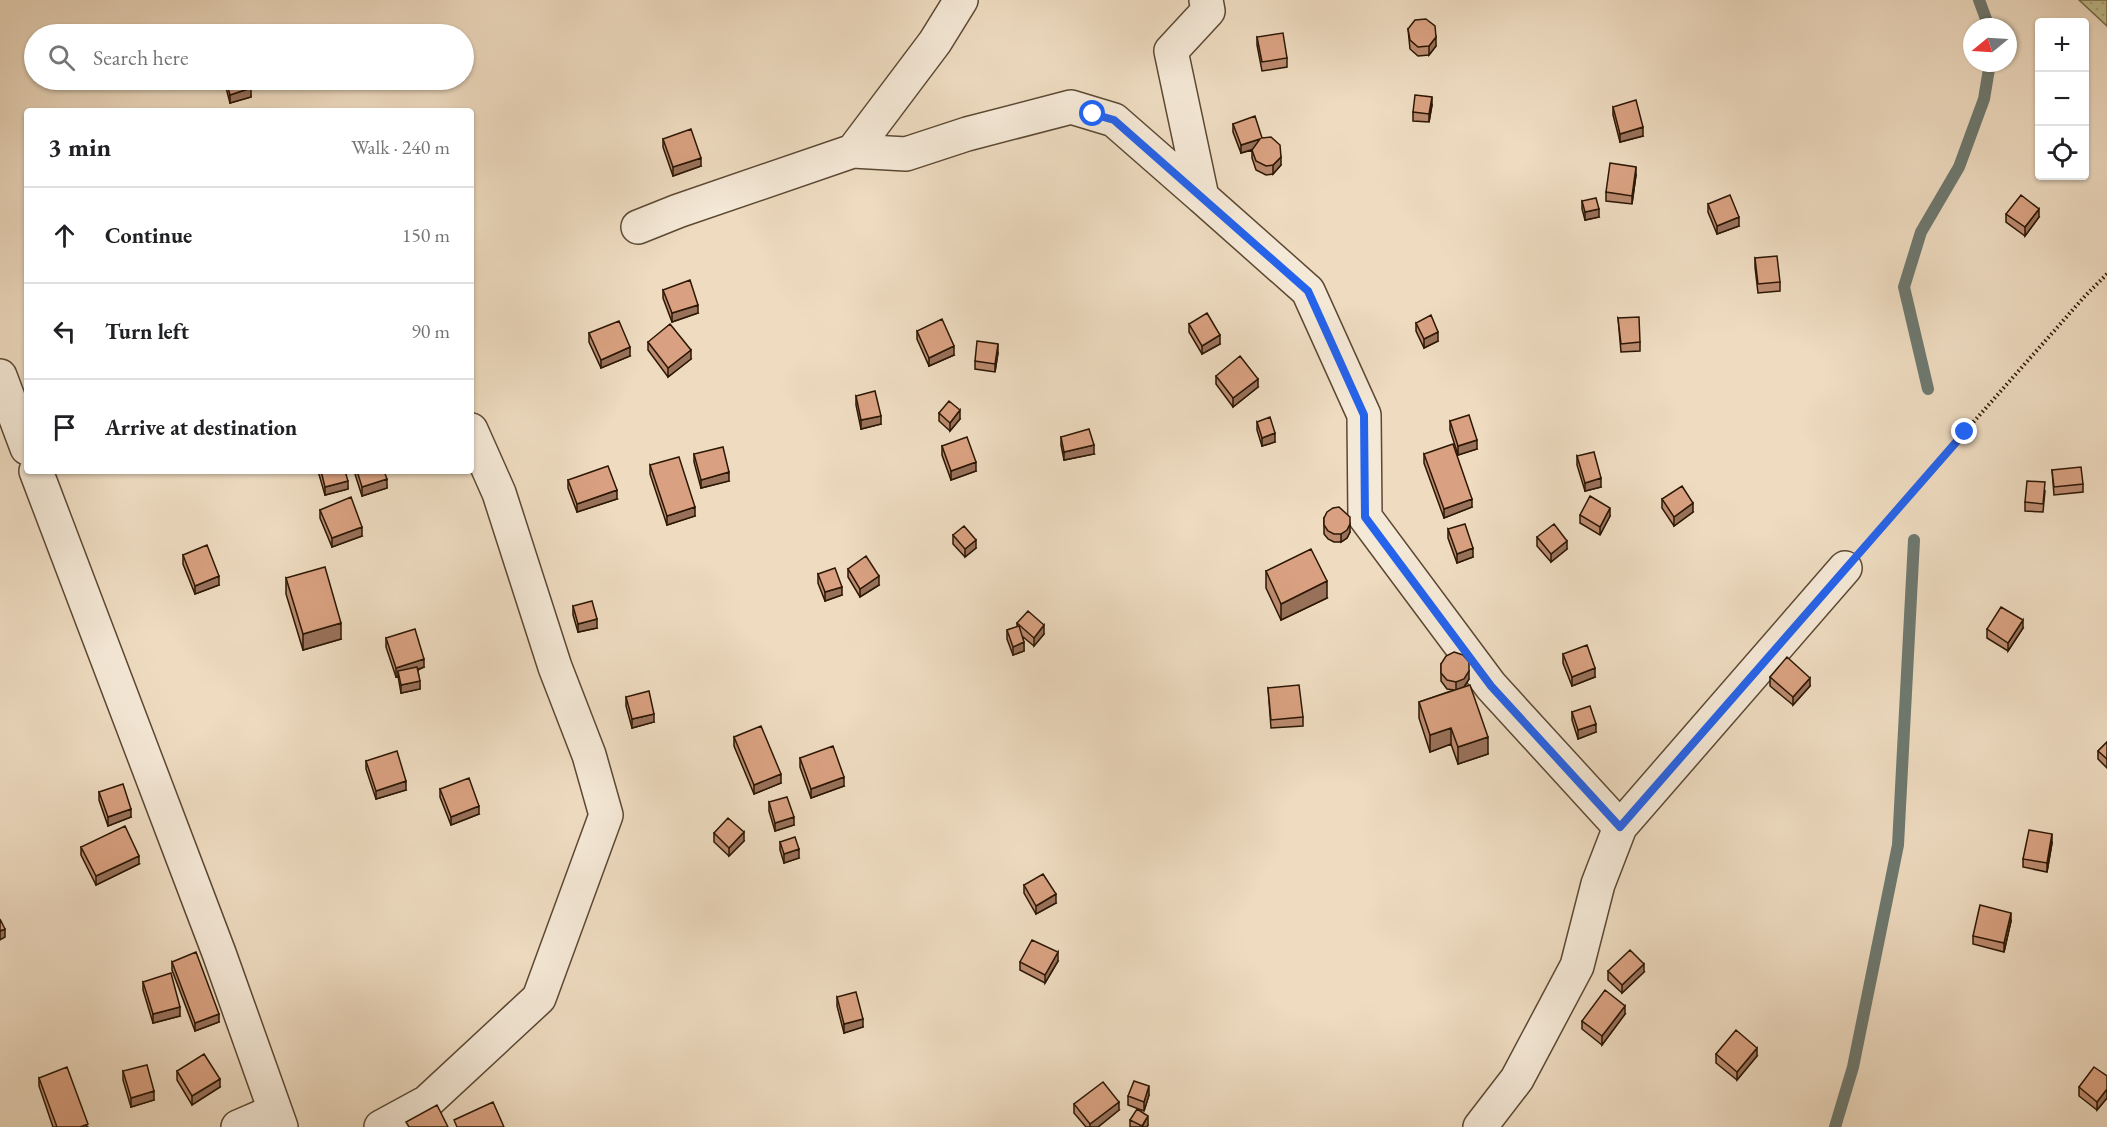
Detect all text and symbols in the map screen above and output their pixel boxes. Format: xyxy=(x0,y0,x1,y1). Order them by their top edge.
north arrow xyxy=(1963,18,2017,72)
map controls xyxy=(2035,18,2089,180)
button: + xyxy=(2035,18,2089,72)
search box xyxy=(24,24,474,90)
icon: search xyxy=(45,41,78,74)
text: Search here xyxy=(93,43,188,72)
button: − xyxy=(2035,72,2089,126)
route start xyxy=(1079,100,1105,126)
button: locate xyxy=(2035,126,2089,180)
text: 3 min xyxy=(48,130,111,164)
text: Walk · 240 m xyxy=(351,134,450,160)
icon: ahead xyxy=(48,219,81,252)
text: Continue xyxy=(105,221,192,250)
text: 150 m xyxy=(402,222,450,248)
icon: left xyxy=(48,315,81,348)
text: Turn left xyxy=(105,317,189,346)
text: 90 m xyxy=(411,318,450,344)
icon: arrive xyxy=(48,411,81,444)
text: Arrive at destination xyxy=(105,413,297,442)
route end xyxy=(1951,418,1977,444)

